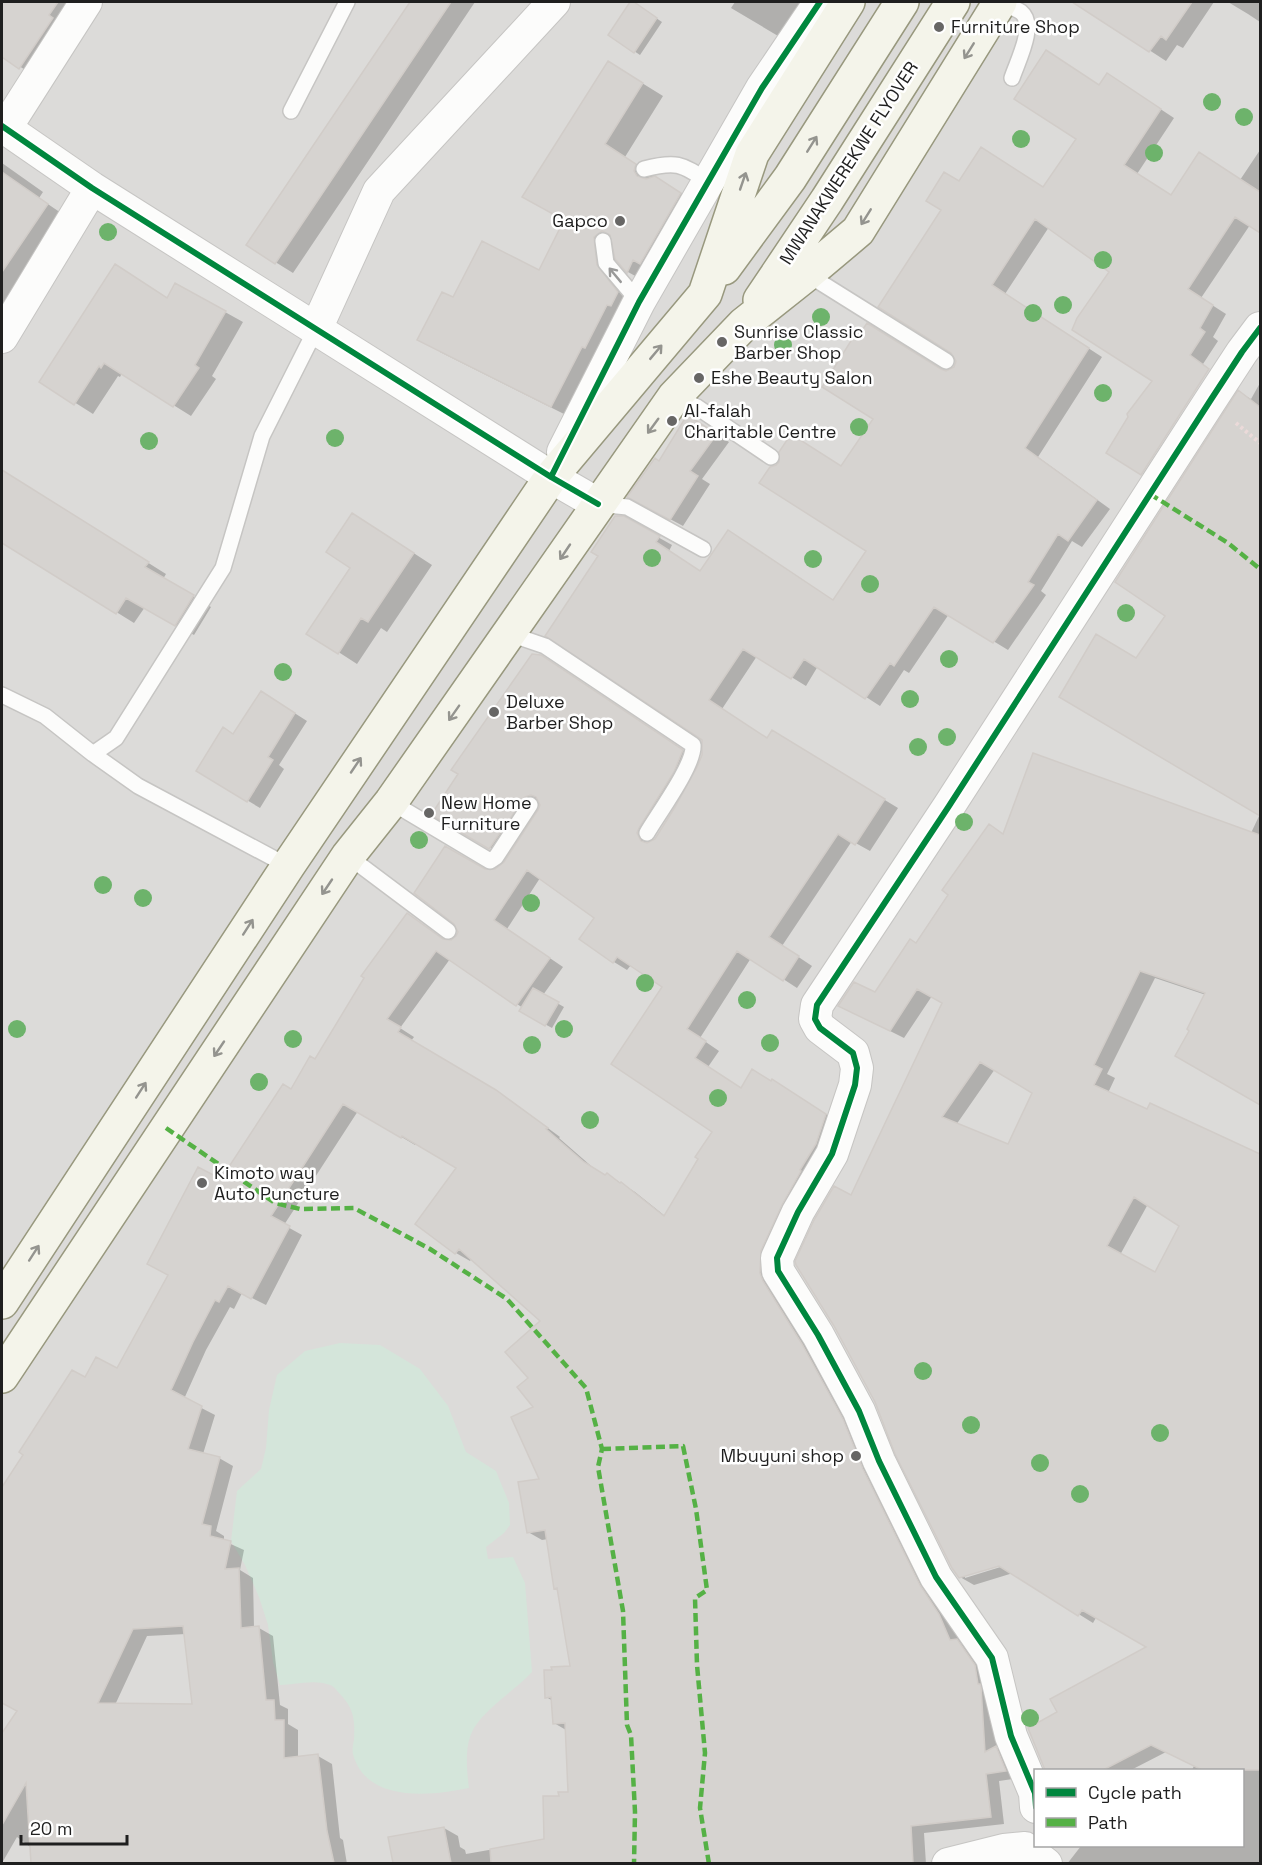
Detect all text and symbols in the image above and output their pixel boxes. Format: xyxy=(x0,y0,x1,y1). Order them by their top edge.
place label: Furniture Shop xyxy=(951,15,1080,38)
marker: Furniture Shop xyxy=(932,20,946,34)
one-way arrow xyxy=(963,42,975,59)
street label: MWANAKWEREKWE FLYOVER xyxy=(774,57,923,269)
one-way arrow xyxy=(806,136,818,153)
one-way arrow xyxy=(738,172,749,191)
one-way arrow xyxy=(860,208,872,225)
place label: Gapco xyxy=(552,209,608,232)
marker: Gapco xyxy=(613,214,627,228)
one-way arrow xyxy=(608,268,622,283)
place label: Sunrise Classic Barber Shop xyxy=(734,320,863,364)
marker: Sunrise Classic Barber Shop xyxy=(715,335,729,349)
one-way arrow xyxy=(649,345,663,360)
place label: Eshe Beauty Salon xyxy=(711,366,873,389)
marker: Eshe Beauty Salon xyxy=(692,371,706,385)
place label: Al-falah Charitable Centre xyxy=(684,399,836,443)
marker: Al-falah Charitable Centre xyxy=(665,414,679,428)
one-way arrow xyxy=(647,418,660,434)
one-way arrow xyxy=(559,543,571,560)
place label: Deluxe Barber Shop xyxy=(506,690,613,734)
one-way arrow xyxy=(448,704,460,720)
marker: Deluxe Barber Shop xyxy=(487,705,501,719)
one-way arrow xyxy=(350,757,362,774)
place label: New Home Furniture xyxy=(441,791,532,835)
marker: New Home Furniture xyxy=(422,806,436,820)
one-way arrow xyxy=(321,878,333,895)
one-way arrow xyxy=(242,919,254,936)
one-way arrow xyxy=(213,1040,225,1057)
one-way arrow xyxy=(135,1082,147,1099)
place label: Kimoto way Auto Puncture xyxy=(214,1161,340,1205)
marker: Kimoto way Auto Puncture xyxy=(195,1176,209,1190)
one-way arrow xyxy=(28,1245,40,1262)
place label: Mbuyuni shop xyxy=(720,1444,844,1467)
marker: Mbuyuni shop xyxy=(849,1449,863,1463)
legend xyxy=(1034,1769,1244,1847)
text: Cycle path xyxy=(1088,1781,1182,1804)
scale bar xyxy=(21,1808,128,1846)
text: Path xyxy=(1088,1811,1128,1834)
text: 20 m xyxy=(30,1817,73,1840)

